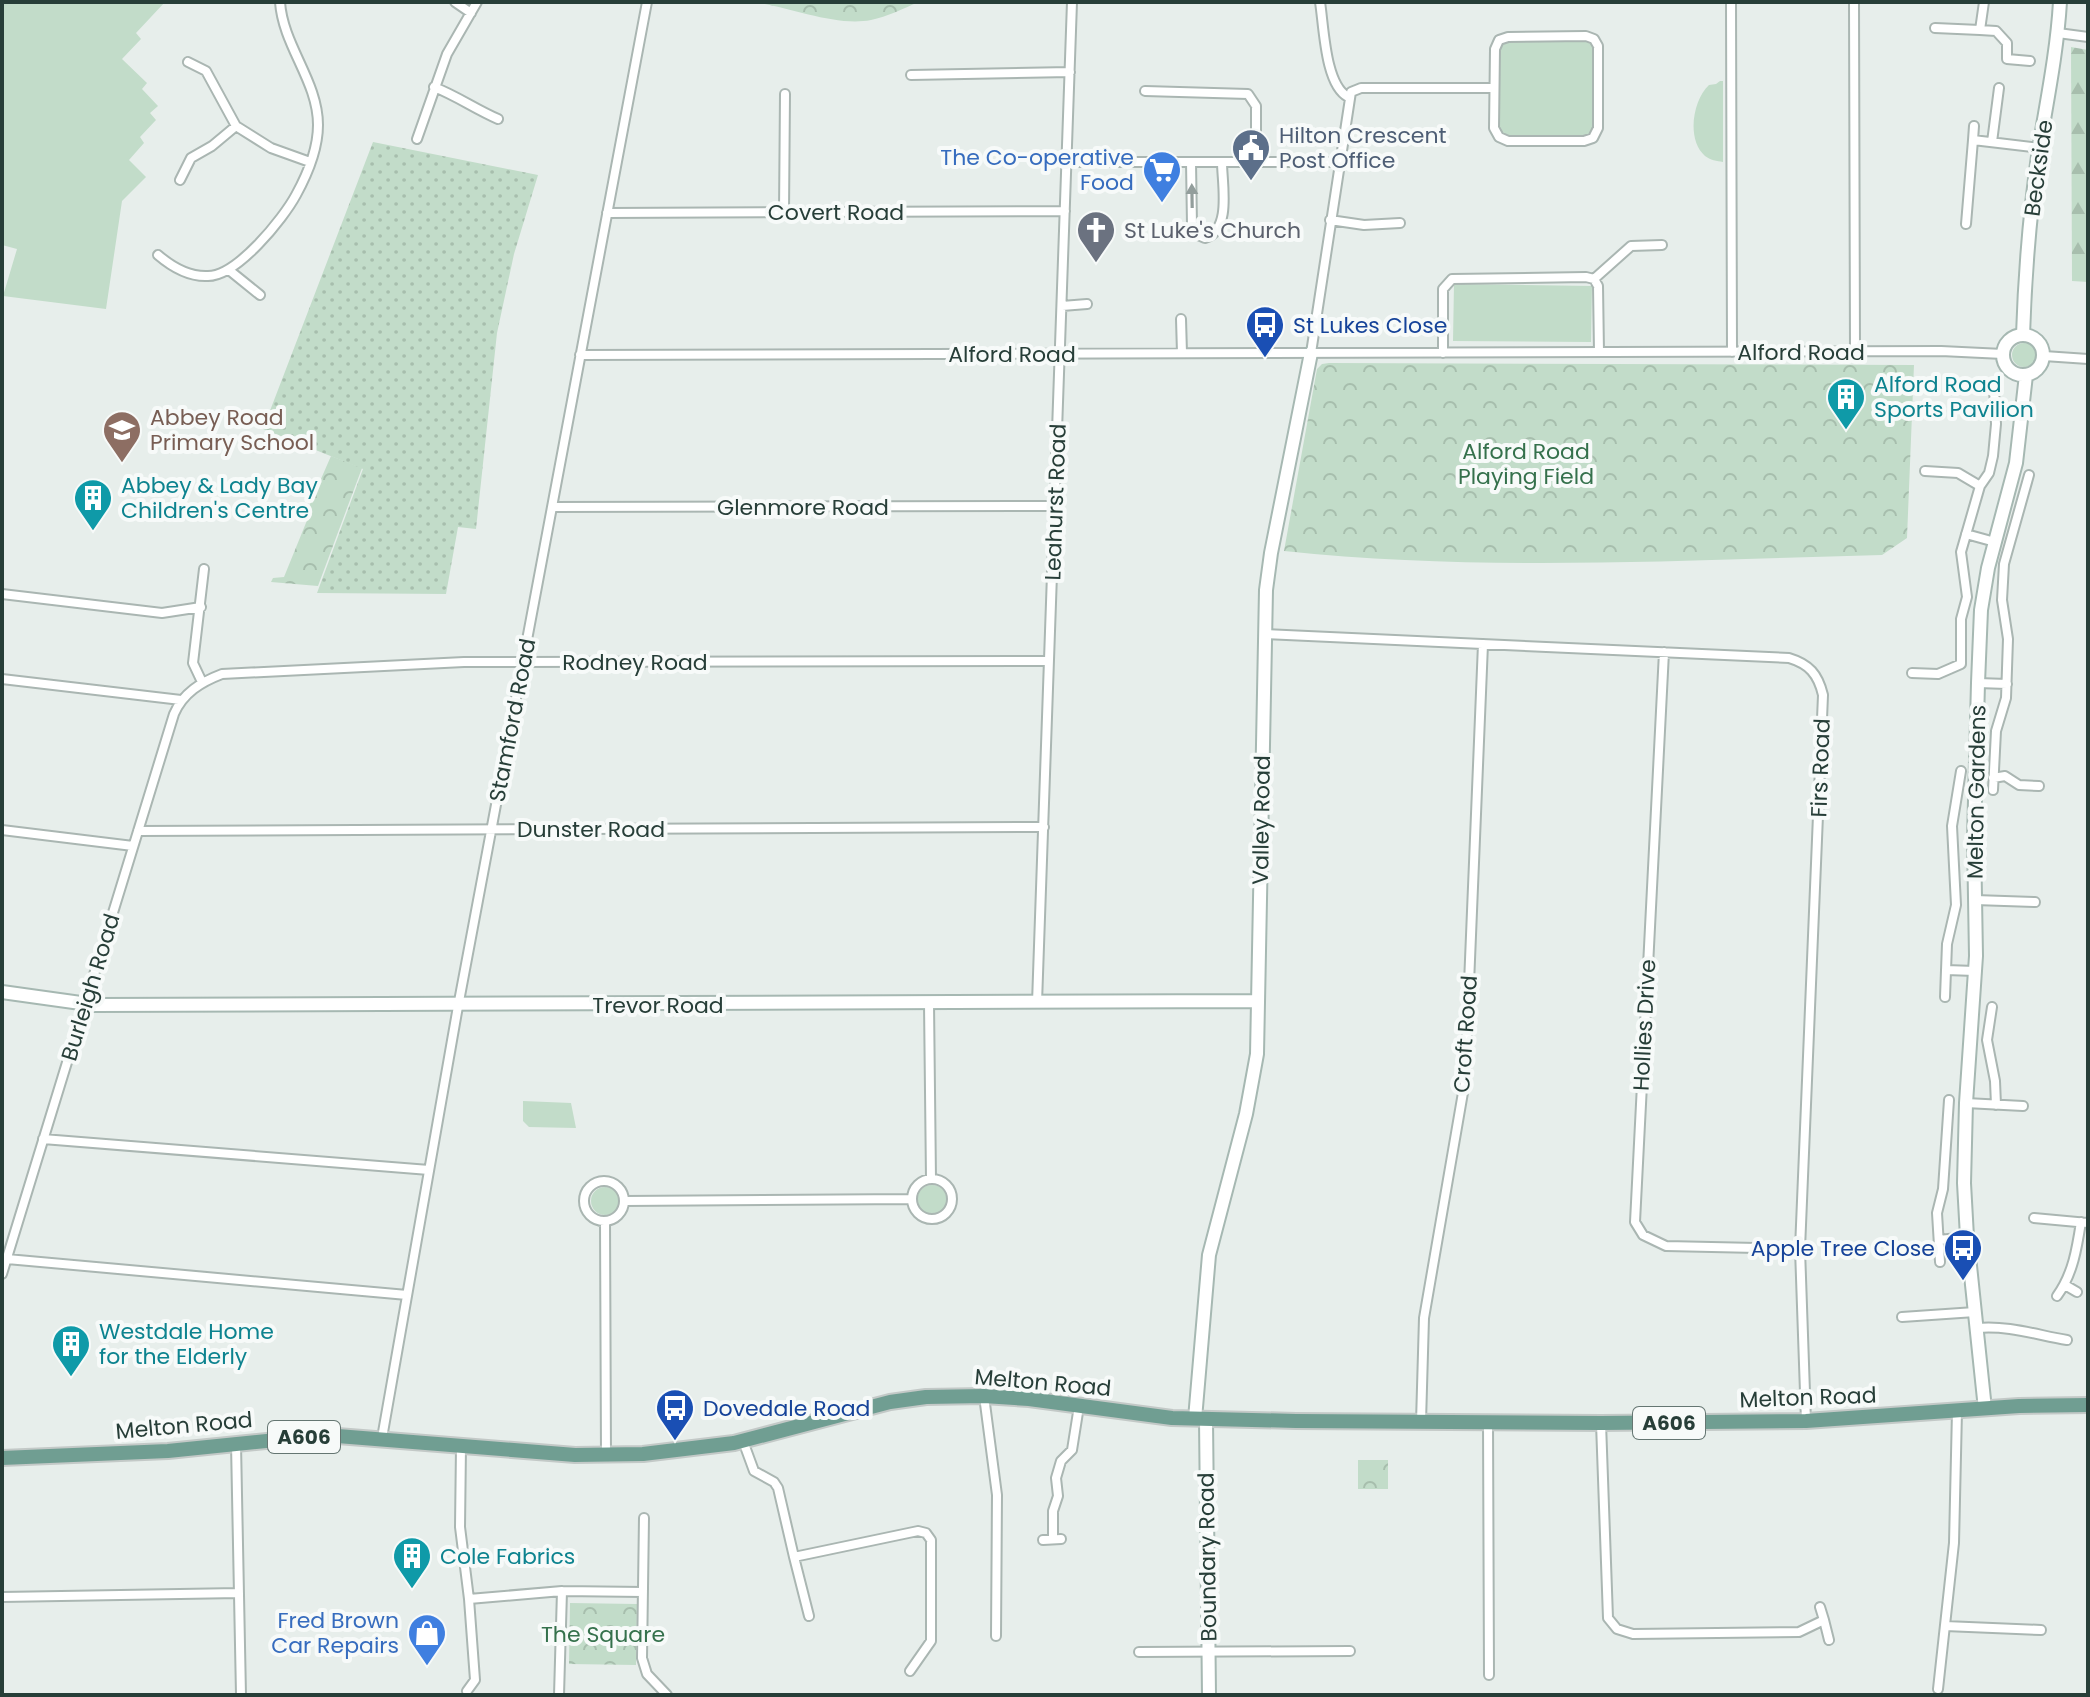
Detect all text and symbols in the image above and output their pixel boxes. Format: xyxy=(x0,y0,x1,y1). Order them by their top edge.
street label: Beckside xyxy=(2016,118,2061,218)
place label: Hilton Crescent Post Office xyxy=(1279,120,1447,176)
public building icon: Hilton Crescent Post Office xyxy=(1230,127,1272,182)
place label: The Co-operative Food xyxy=(940,142,1134,198)
supermarket icon: The Co-operative Food xyxy=(1141,149,1183,204)
one-way arrow xyxy=(1185,183,1198,208)
street label: Covert Road xyxy=(768,197,904,228)
church icon: St Luke's Church xyxy=(1075,209,1117,264)
place label: St Luke's Church xyxy=(1124,215,1301,246)
bus stop icon: St Lukes Close xyxy=(1244,304,1286,359)
place label: St Lukes Close xyxy=(1293,310,1447,341)
street label: Alford Road xyxy=(1737,337,1865,368)
street label: Alford Road xyxy=(948,339,1076,370)
place label: Alford Road Sports Pavilion xyxy=(1874,369,2034,425)
building icon: Alford Road Sports Pavilion xyxy=(1825,376,1867,431)
place label: Abbey Road Primary School xyxy=(150,402,314,458)
school or university icon: Abbey Road Primary School xyxy=(101,409,143,464)
street label: Leahurst Road xyxy=(1037,423,1074,581)
park label: Alford Road Playing Field xyxy=(1458,436,1594,492)
place label: Abbey & Lady Bay Children's Centre xyxy=(121,470,318,526)
building icon: Abbey & Lady Bay Children's Centre xyxy=(72,477,114,532)
street label: Glenmore Road xyxy=(717,492,889,523)
street label: Stamford Road xyxy=(481,636,544,804)
street label: Rodney Road xyxy=(562,647,708,678)
street label: Melton Gardens xyxy=(1959,705,1994,879)
street label: Firs Road xyxy=(1803,718,1838,818)
street label: Valley Road xyxy=(1245,755,1278,885)
street label: Dunster Road xyxy=(517,814,665,845)
street label: Burleigh Road xyxy=(53,910,128,1064)
street label: Hollies Drive xyxy=(1626,958,1663,1092)
street label: Croft Road xyxy=(1446,974,1485,1094)
street label: Trevor Road xyxy=(592,990,724,1021)
bus stop icon: Apple Tree Close xyxy=(1942,1227,1984,1282)
place label: Apple Tree Close xyxy=(1751,1233,1935,1264)
place label: Westdale Home for the Elderly xyxy=(99,1316,274,1372)
building icon: Westdale Home for the Elderly xyxy=(50,1323,92,1378)
street label: Melton Road xyxy=(973,1361,1113,1404)
street label: Melton Road xyxy=(1739,1380,1877,1415)
bus stop icon: Dovedale Road xyxy=(654,1387,696,1442)
place label: Dovedale Road xyxy=(703,1393,871,1424)
street label: Melton Road xyxy=(114,1404,254,1447)
road number: A606 xyxy=(1633,1407,1705,1439)
road number: A606 xyxy=(268,1421,340,1453)
street label: Boundary Road xyxy=(1191,1472,1224,1642)
building icon: Cole Fabrics xyxy=(391,1535,433,1590)
place label: Cole Fabrics xyxy=(440,1541,575,1572)
place label: Fred Brown Car Repairs xyxy=(271,1605,399,1661)
shop icon: Fred Brown Car Repairs xyxy=(406,1612,448,1667)
park label: The Square xyxy=(541,1619,665,1650)

